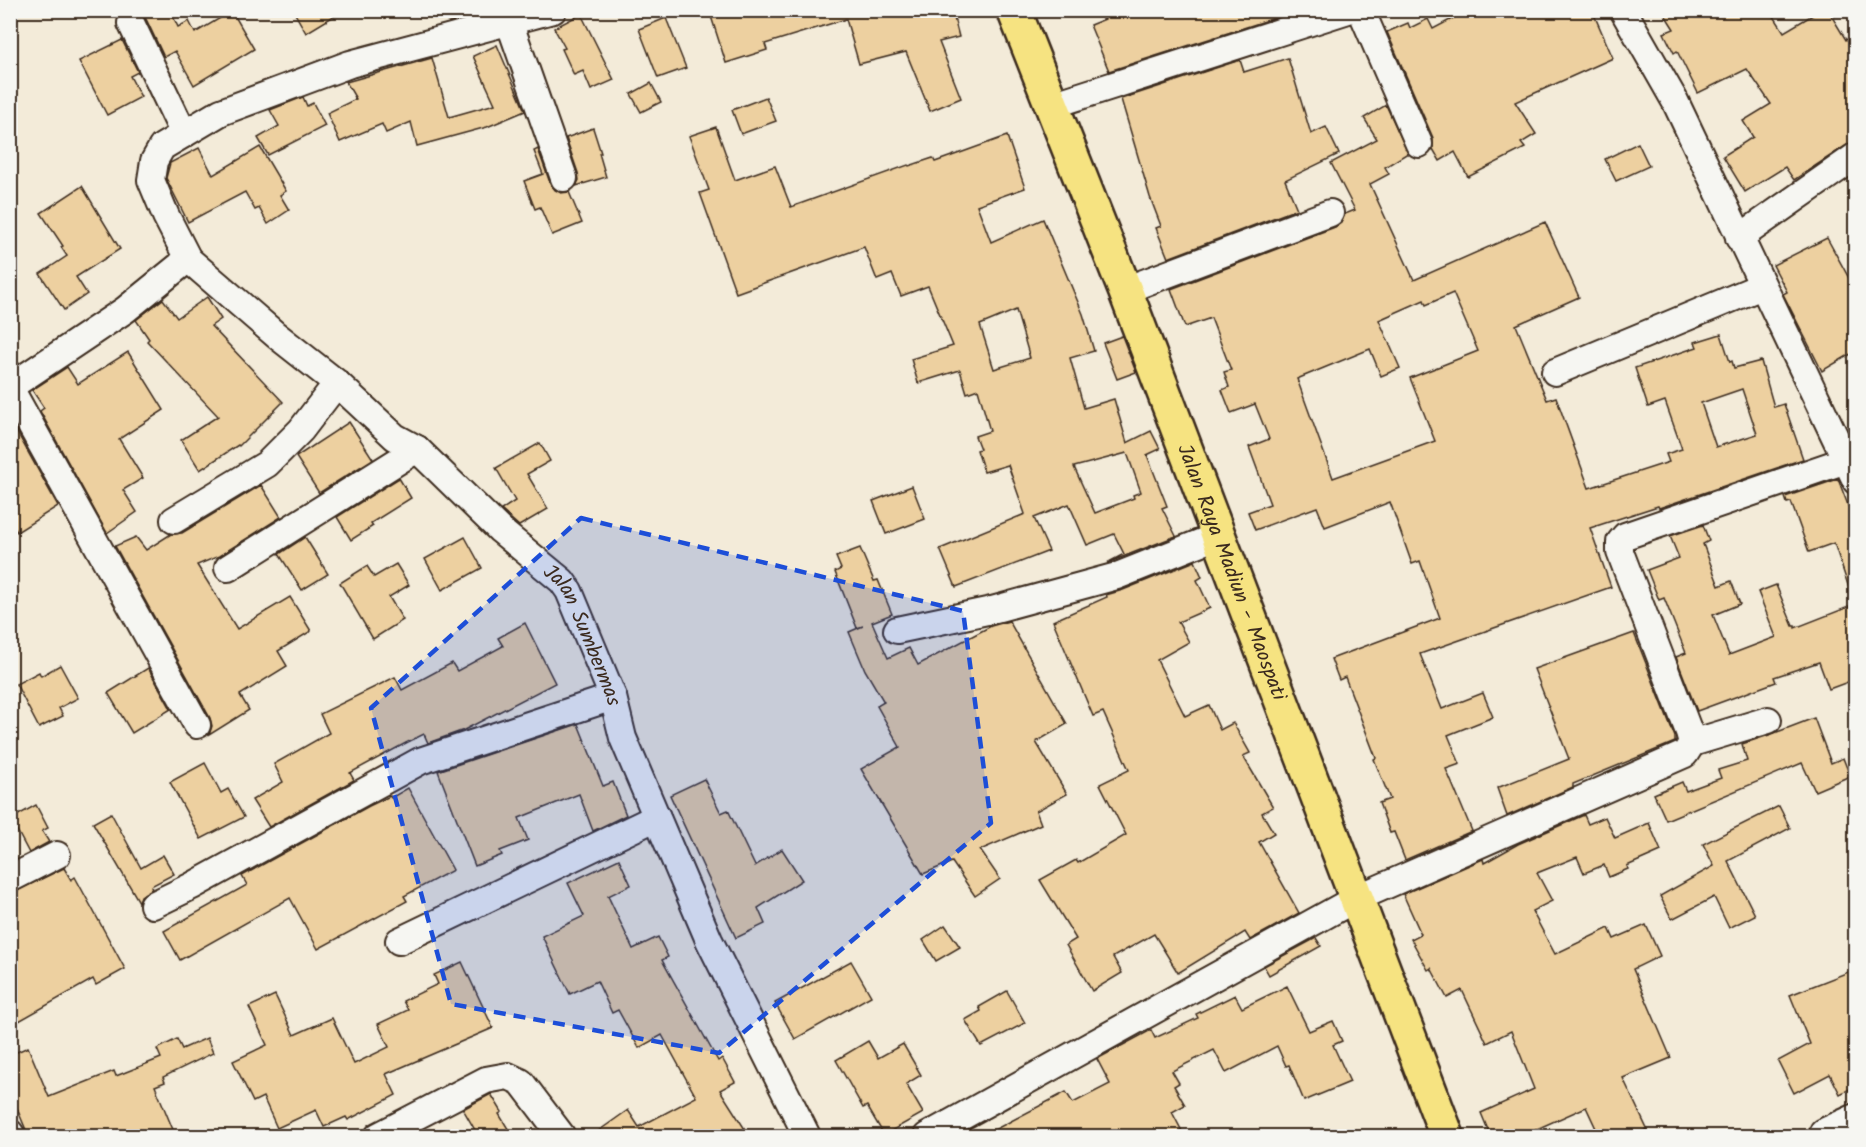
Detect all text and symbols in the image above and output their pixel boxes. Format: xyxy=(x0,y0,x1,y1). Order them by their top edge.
street label: Jalan Raya Madiun - Maospati xyxy=(1167,439,1295,707)
street label: Jalan Sumbermas xyxy=(535,557,630,709)

